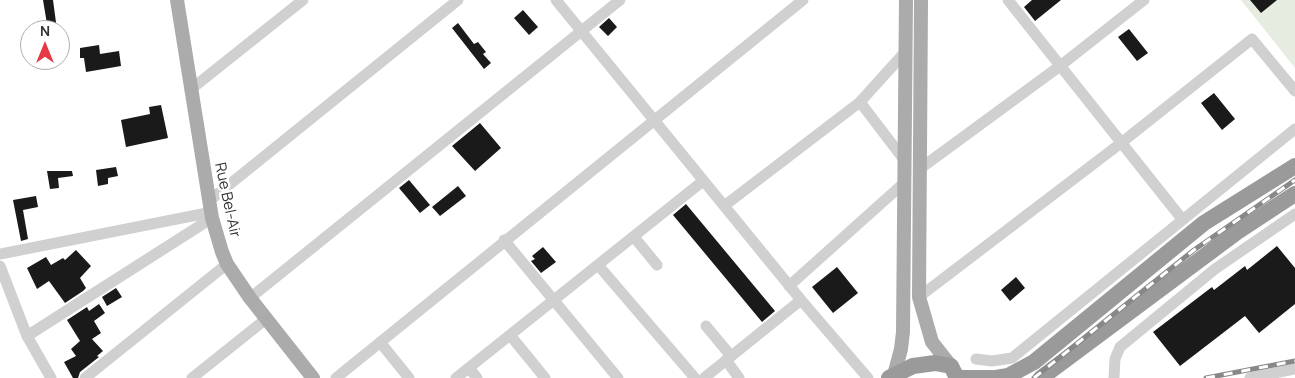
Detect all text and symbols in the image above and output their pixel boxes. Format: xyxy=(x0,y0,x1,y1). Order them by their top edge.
north arrow xyxy=(20,20,70,70)
text: N xyxy=(40,21,50,40)
street label: Rue Bel-Air xyxy=(210,161,244,239)

